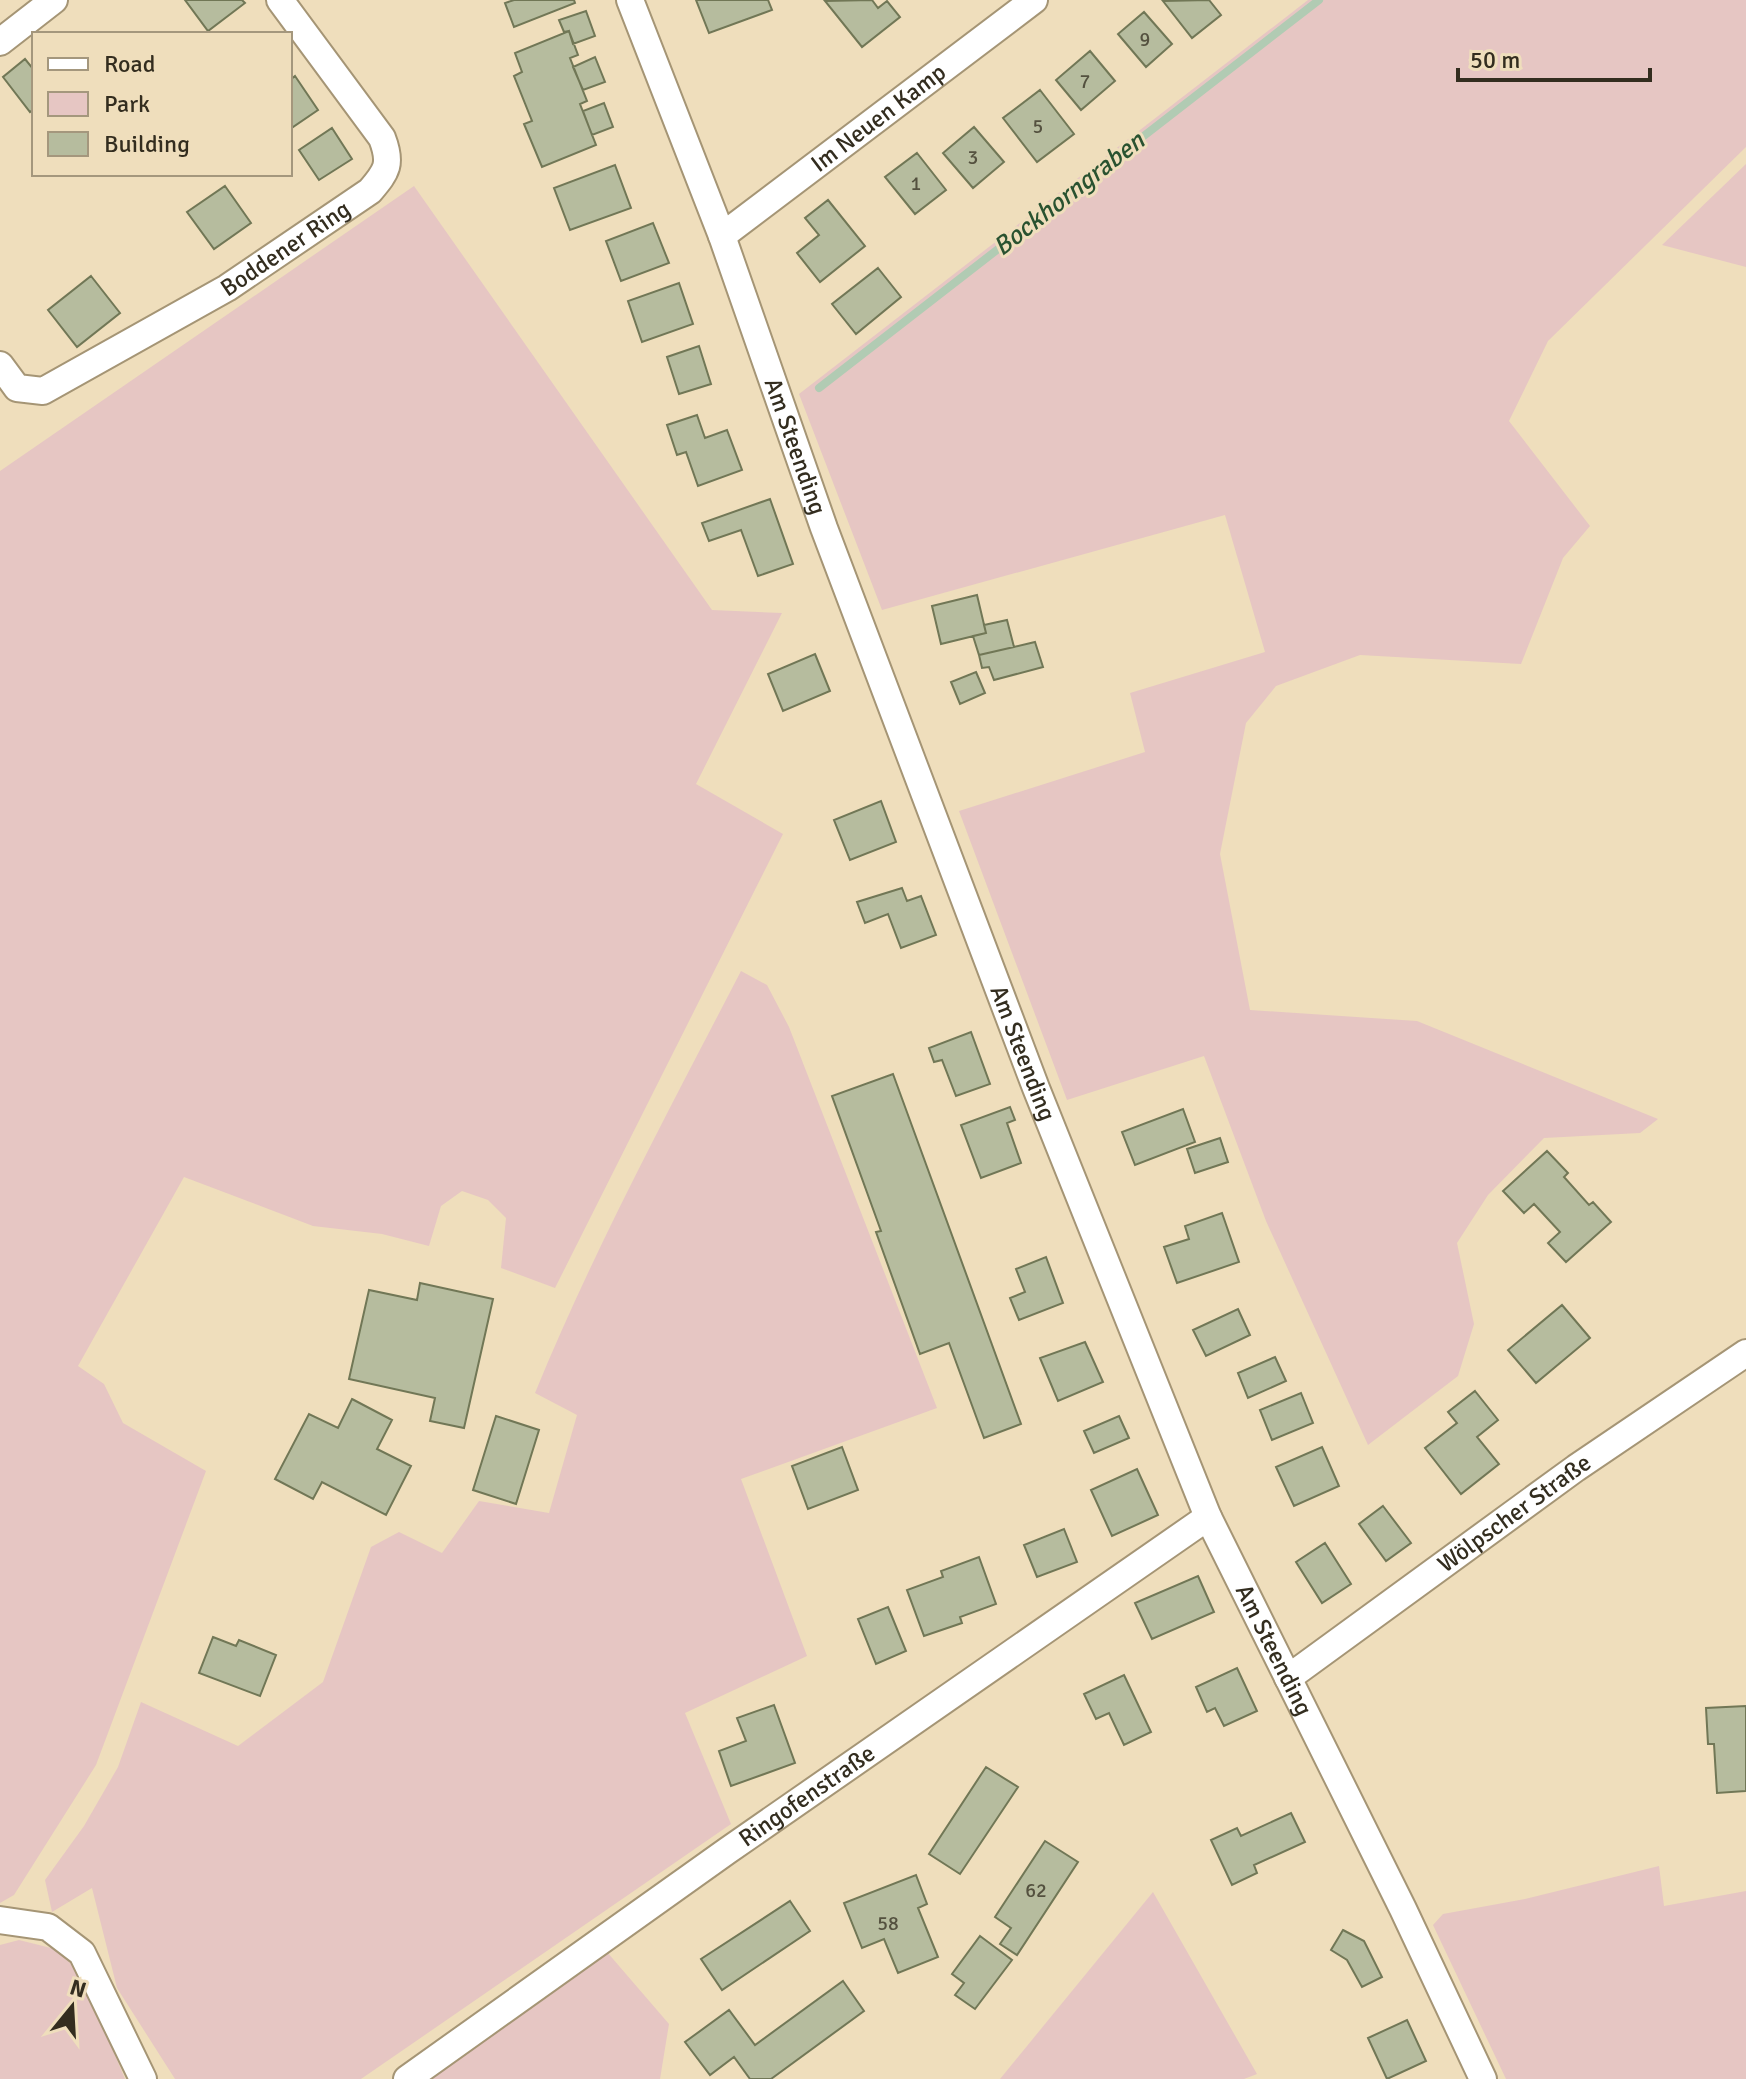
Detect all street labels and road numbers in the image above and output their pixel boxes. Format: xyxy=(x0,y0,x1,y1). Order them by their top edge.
street label: Im Neuen Kamp xyxy=(805,57,952,178)
street label: Boddener Ring xyxy=(215,194,356,303)
street label: Am Steending xyxy=(758,374,833,519)
street label: Am Steending xyxy=(983,981,1063,1125)
street label: Wölpscher Straße xyxy=(1432,1447,1597,1579)
street label: Am Steending xyxy=(1229,1579,1319,1720)
street label: Ringofenstraße xyxy=(733,1738,881,1853)

